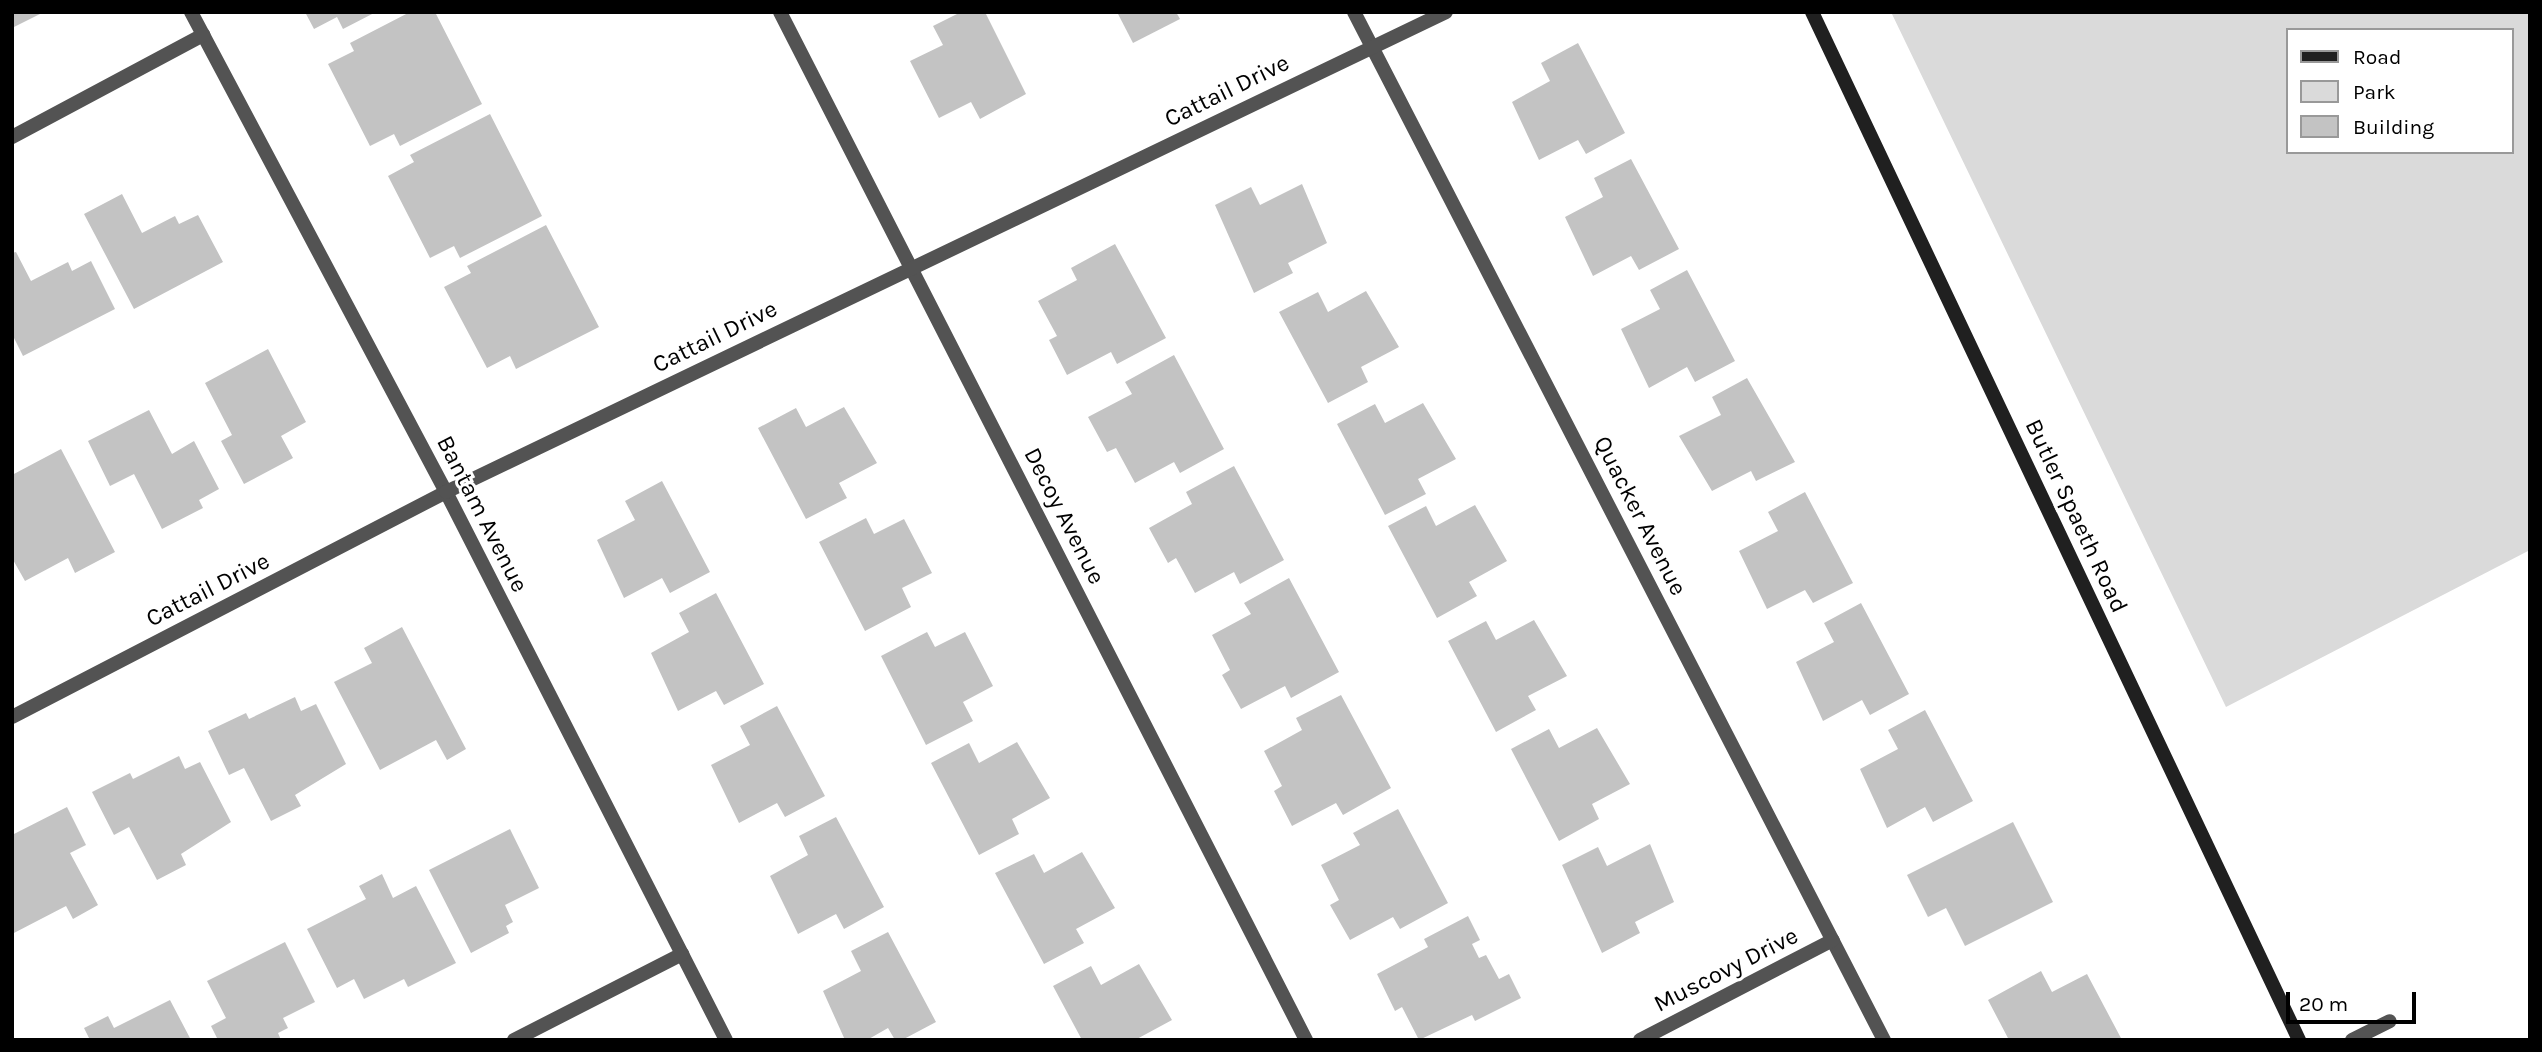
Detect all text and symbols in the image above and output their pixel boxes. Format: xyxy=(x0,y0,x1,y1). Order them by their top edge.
legend xyxy=(2286,28,2514,154)
text: Road xyxy=(2353,45,2401,69)
street label: Cattail Drive xyxy=(1160,49,1294,133)
text: Park xyxy=(2353,80,2396,104)
text: Building xyxy=(2353,115,2434,139)
street label: Cattail Drive xyxy=(648,295,782,379)
street label: Butler Spaeth Road xyxy=(2018,415,2134,617)
street label: Bantam Avenue xyxy=(430,431,534,597)
street label: Quacker Avenue xyxy=(1587,432,1693,600)
street label: Decoy Avenue xyxy=(1017,443,1111,589)
street label: Cattail Drive xyxy=(141,547,275,633)
street label: Muscovy Drive xyxy=(1649,921,1803,1019)
scale bar xyxy=(2290,978,2420,1022)
text: 20 m xyxy=(2299,992,2348,1016)

